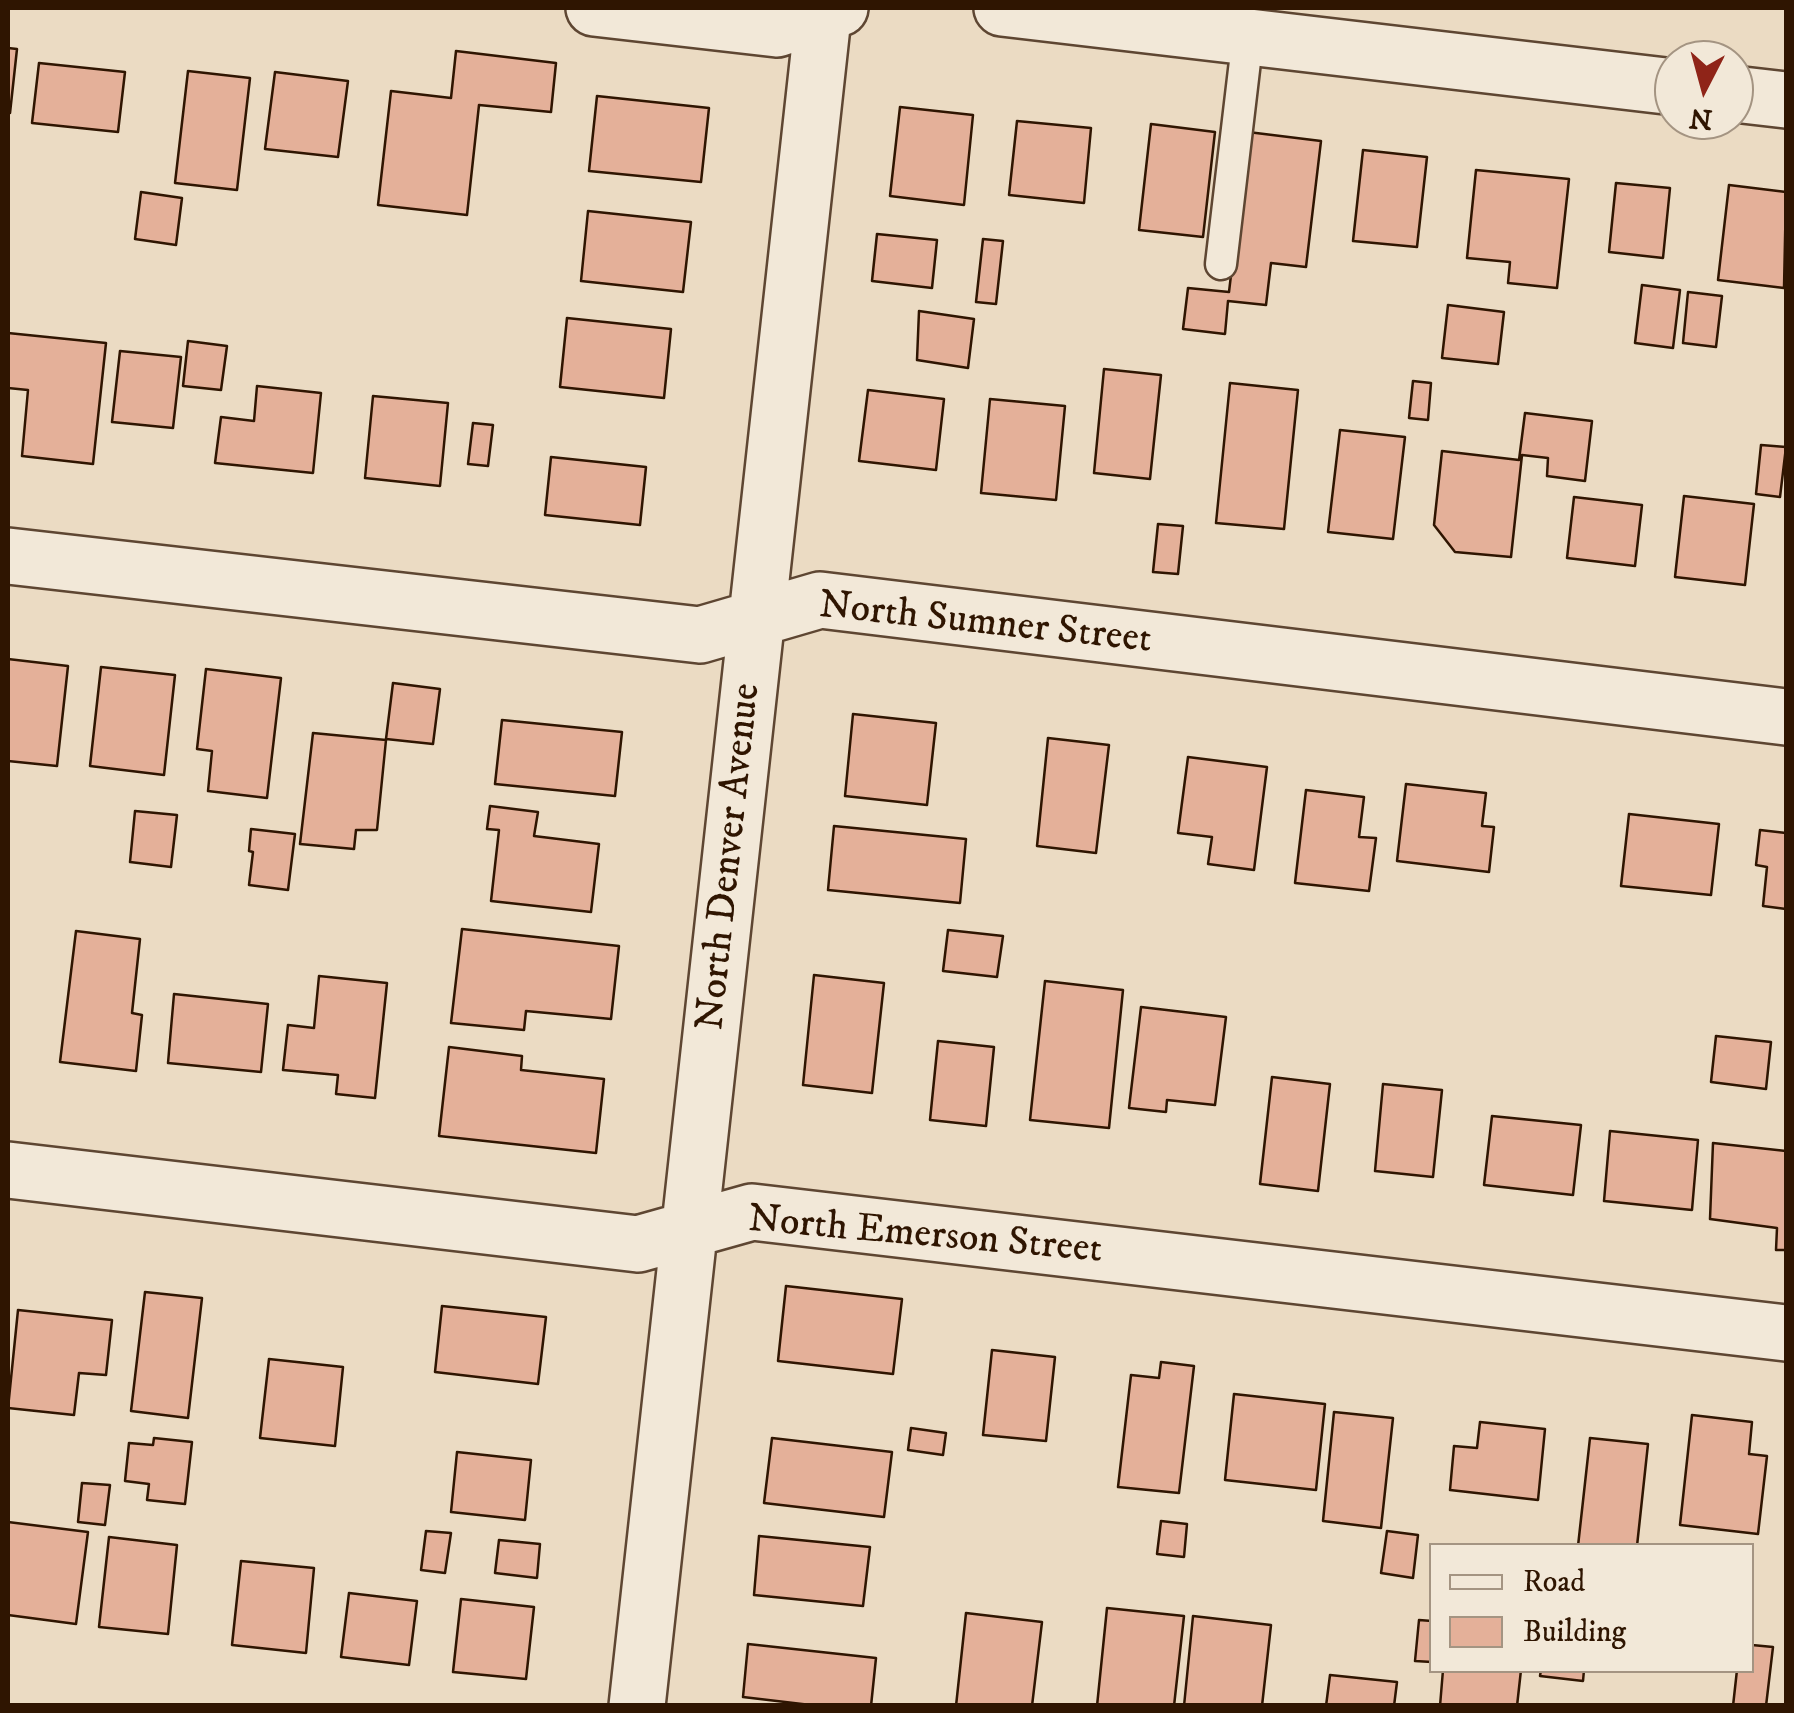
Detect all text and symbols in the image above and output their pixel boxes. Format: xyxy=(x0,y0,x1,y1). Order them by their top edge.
north arrow xyxy=(1654,40,1754,140)
text: N xyxy=(1688,100,1714,137)
street label: North Sumner Street xyxy=(816,584,1154,666)
street label: North Denver Avenue xyxy=(689,681,773,1033)
street label: North Emerson Street xyxy=(746,1198,1104,1276)
legend xyxy=(1429,1543,1754,1673)
text: Road xyxy=(1523,1564,1585,1601)
text: Building xyxy=(1523,1614,1626,1651)

